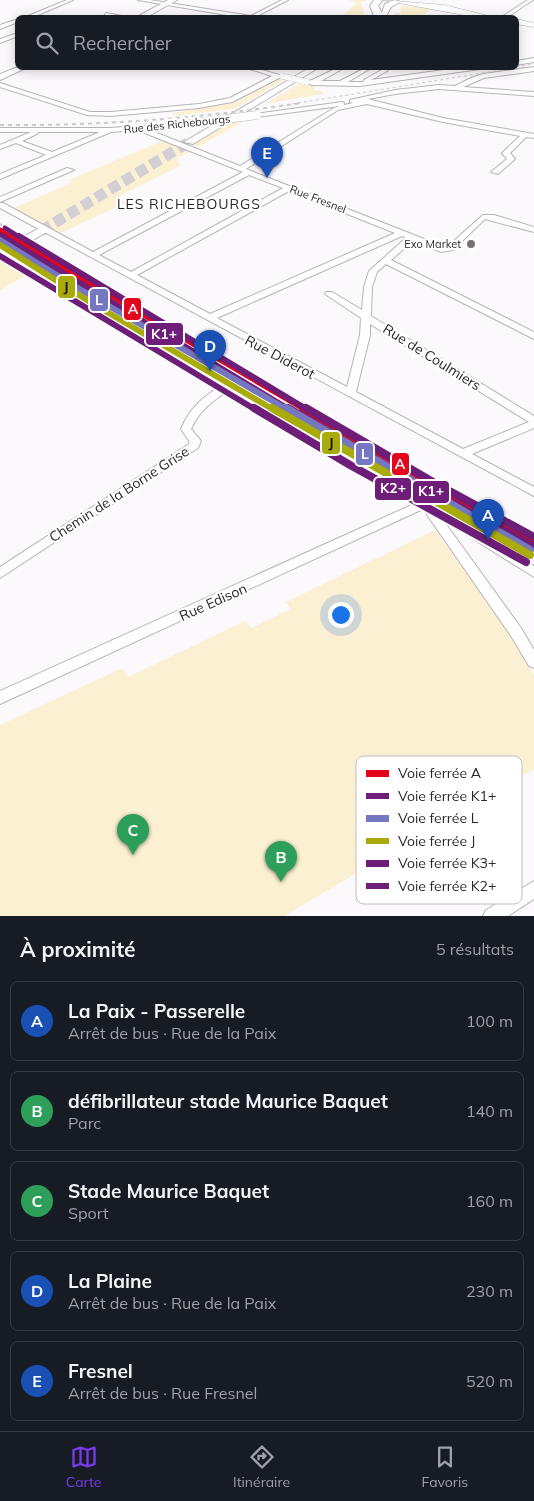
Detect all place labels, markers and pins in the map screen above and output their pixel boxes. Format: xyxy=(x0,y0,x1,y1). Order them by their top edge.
pin: E xyxy=(251,137,283,178)
place label: Exo Market xyxy=(404,237,461,251)
marker: Exo Market xyxy=(465,238,477,250)
pin: D xyxy=(194,330,226,371)
pin: A xyxy=(472,499,504,540)
pin: C xyxy=(117,814,149,855)
pin: B xyxy=(265,841,297,882)

